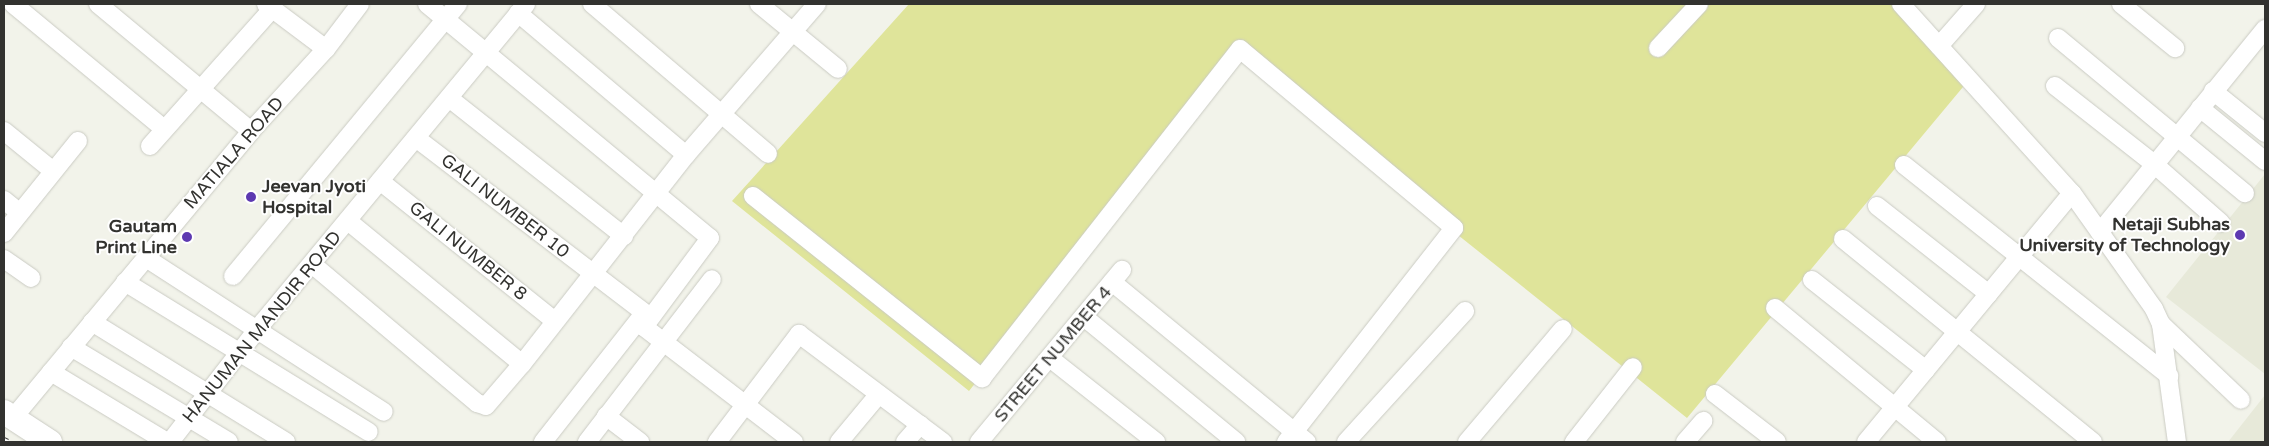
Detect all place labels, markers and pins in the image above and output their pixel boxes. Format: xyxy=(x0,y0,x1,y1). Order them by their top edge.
place label: Jeevan Jyoti Hospital xyxy=(262,176,366,218)
marker: Jeevan Jyoti Hospital xyxy=(244,190,258,204)
place label: Netaji Subhas University of Technology xyxy=(2019,214,2230,256)
place label: Gautam Print Line xyxy=(95,216,177,258)
marker: Netaji Subhas University of Technology xyxy=(2234,229,2246,241)
marker: Gautam Print Line xyxy=(181,231,193,243)

